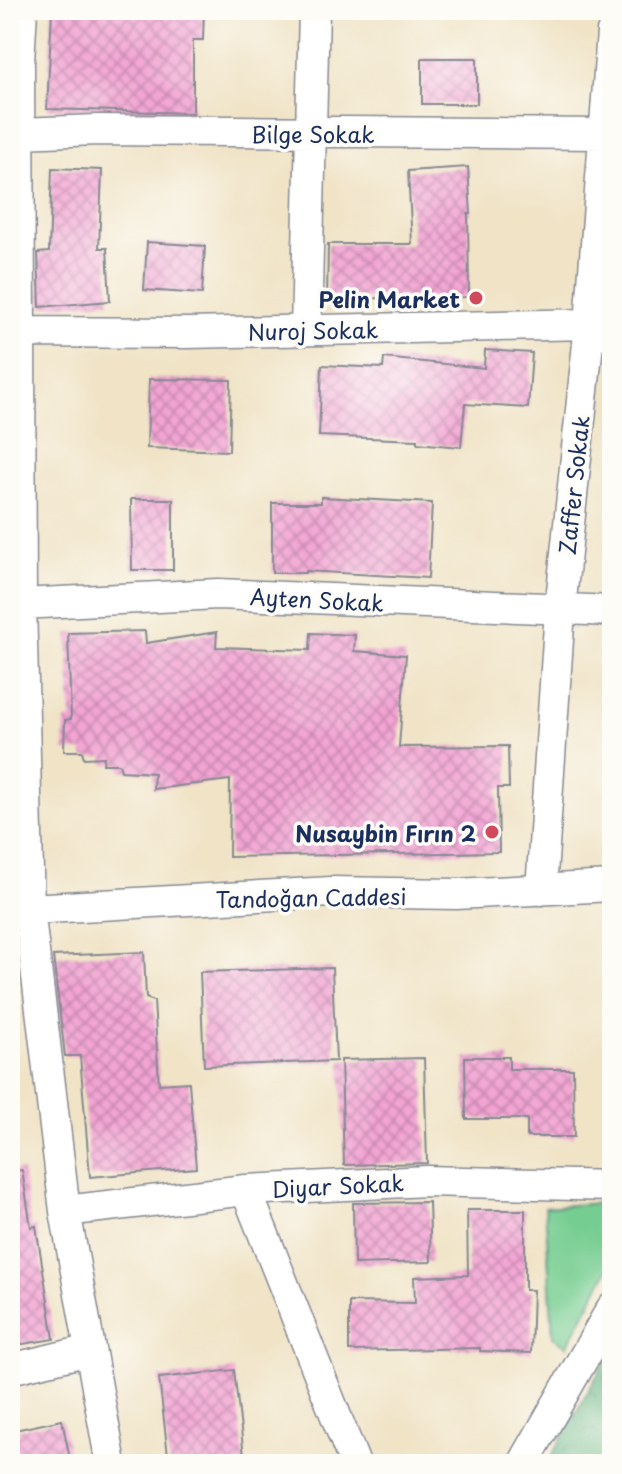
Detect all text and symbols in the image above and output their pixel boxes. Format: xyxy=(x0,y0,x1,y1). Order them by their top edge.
street label: Bilge Sokak xyxy=(251,117,375,150)
place label: Pelin Market xyxy=(319,282,460,315)
marker: Pelin Market xyxy=(467,289,485,307)
street label: Nuroj Sokak xyxy=(247,312,379,348)
street label: Zaffer Sokak xyxy=(549,414,597,556)
street label: Ayten Sokak xyxy=(249,579,385,619)
place label: Nusaybin Fırın 2 xyxy=(295,816,476,849)
marker: Nusaybin Fırın 2 xyxy=(483,823,501,841)
street label: Tandoğan Caddesi xyxy=(215,879,407,915)
street label: Diyar Sokak xyxy=(271,1165,405,1205)

